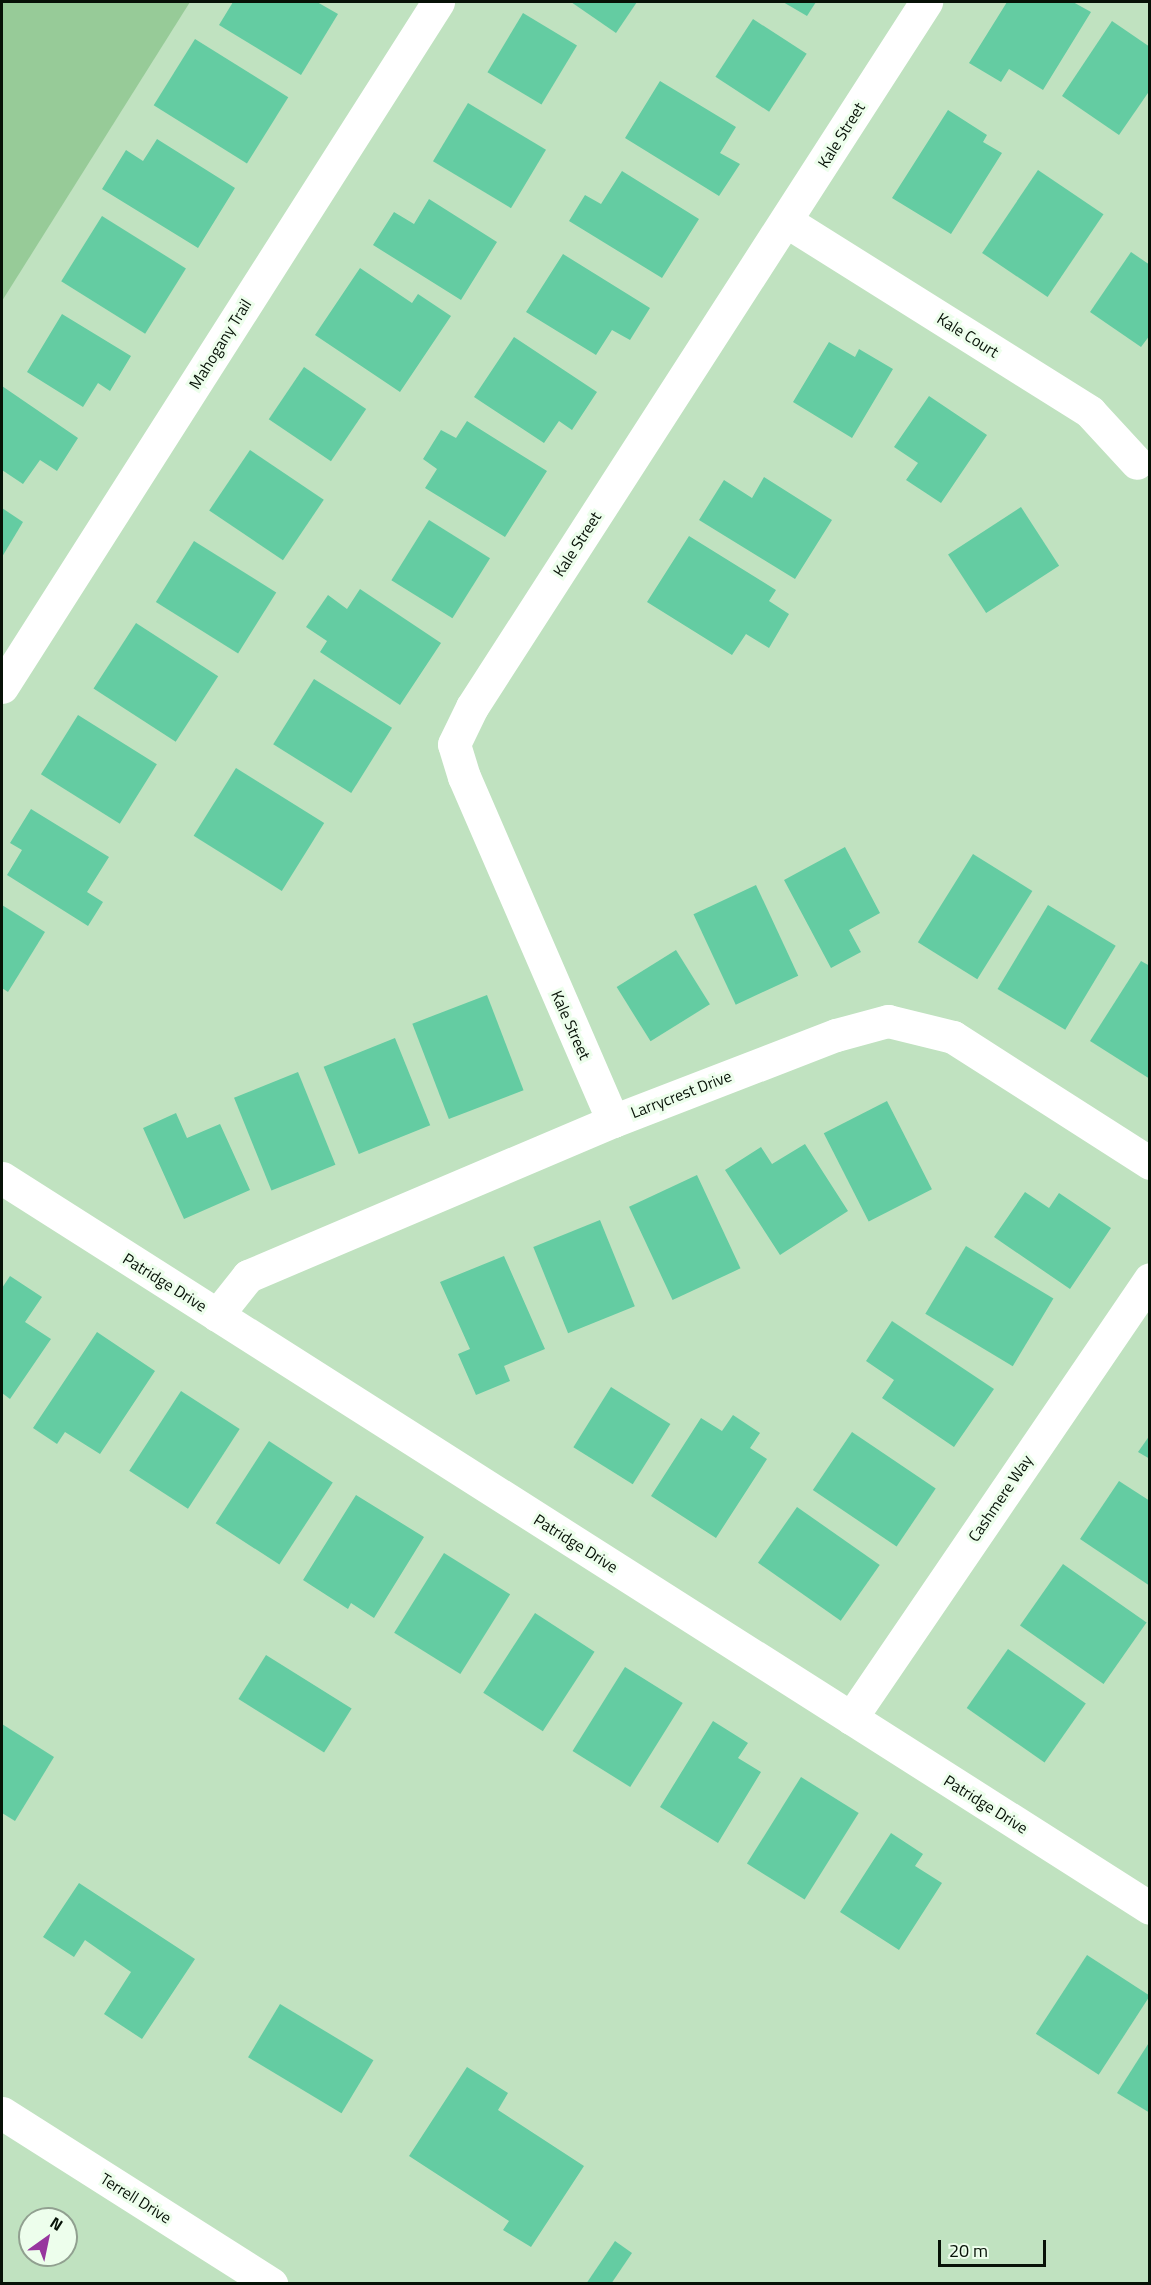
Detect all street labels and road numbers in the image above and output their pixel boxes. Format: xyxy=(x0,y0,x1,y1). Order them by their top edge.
street label: Kale Street xyxy=(813,99,869,171)
street label: Mahogany Trail xyxy=(185,296,255,392)
street label: Kale Court xyxy=(934,309,1002,361)
street label: Kale Street xyxy=(549,508,605,580)
street label: Kale Street xyxy=(547,987,595,1063)
street label: Larrycrest Drive xyxy=(628,1066,734,1122)
street label: Patridge Drive xyxy=(119,1249,211,1315)
street label: Cashmere Way xyxy=(964,1451,1036,1545)
street label: Patridge Drive xyxy=(530,1510,622,1576)
street label: Patridge Drive xyxy=(940,1771,1032,1837)
street label: Terrell Drive xyxy=(97,2169,175,2227)

